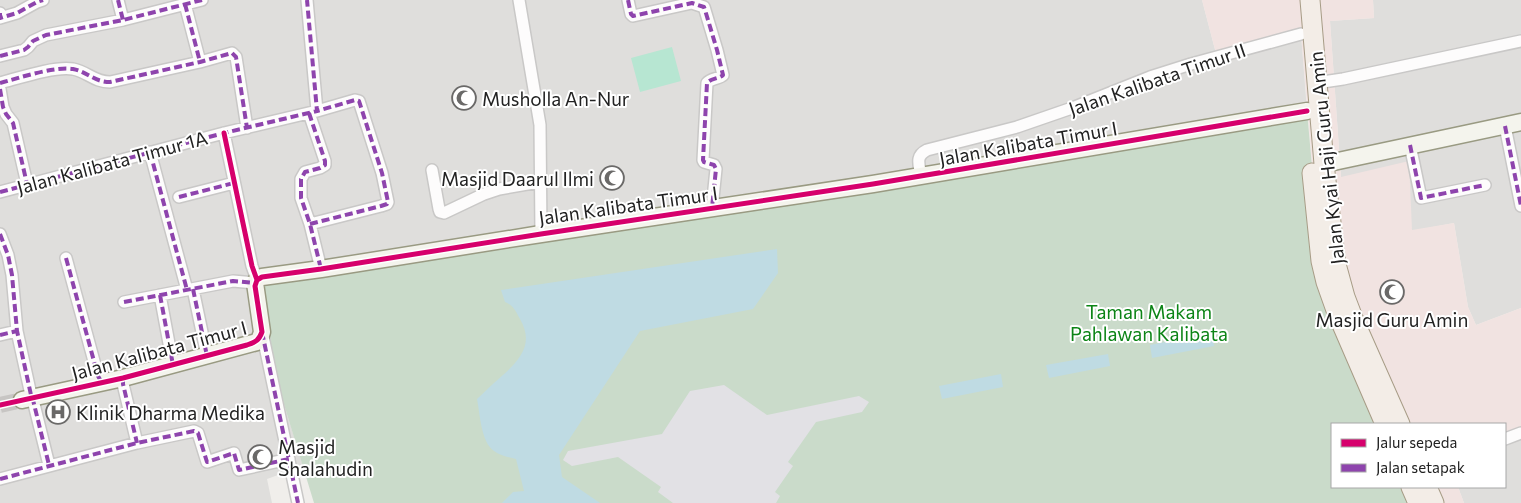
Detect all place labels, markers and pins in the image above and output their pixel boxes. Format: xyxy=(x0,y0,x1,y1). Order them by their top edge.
mosque icon: Musholla An-Nur xyxy=(451,85,477,111)
place label: Musholla An-Nur xyxy=(482,87,630,110)
mosque icon: Masjid Daarul Ilmi xyxy=(599,165,625,191)
place label: Masjid Daarul Ilmi xyxy=(441,167,594,190)
mosque icon: Masjid Guru Amin xyxy=(1379,279,1405,305)
place label: Masjid Guru Amin xyxy=(1316,308,1468,331)
hospital icon: Klinik Dharma Medika xyxy=(45,399,71,425)
place label: Klinik Dharma Medika xyxy=(76,401,265,424)
place label: Masjid Shalahudin xyxy=(278,435,373,480)
mosque icon: Masjid Shalahudin xyxy=(247,444,273,470)

